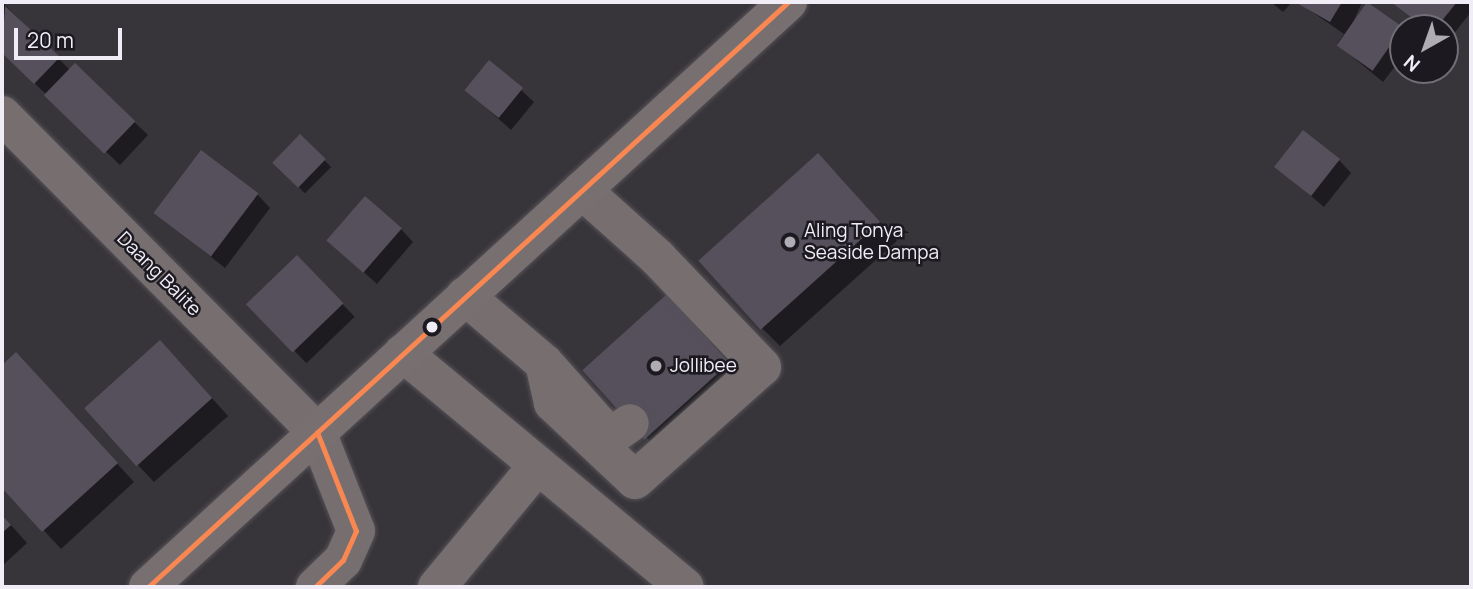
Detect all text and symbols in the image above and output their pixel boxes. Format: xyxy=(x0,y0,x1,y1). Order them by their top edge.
scale bar xyxy=(18,14,126,58)
north arrow xyxy=(1389,14,1459,84)
text: 20 m xyxy=(27,26,74,54)
text: N xyxy=(1398,49,1425,78)
place label: Aling Tonya Seaside Dampa xyxy=(804,220,939,264)
street label: Daang Balite xyxy=(112,227,206,321)
marker: Aling Tonya Seaside Dampa xyxy=(782,234,798,250)
unlabelled marker xyxy=(425,320,439,334)
place label: Jollibee xyxy=(670,355,737,377)
marker: Jollibee xyxy=(648,358,664,374)

